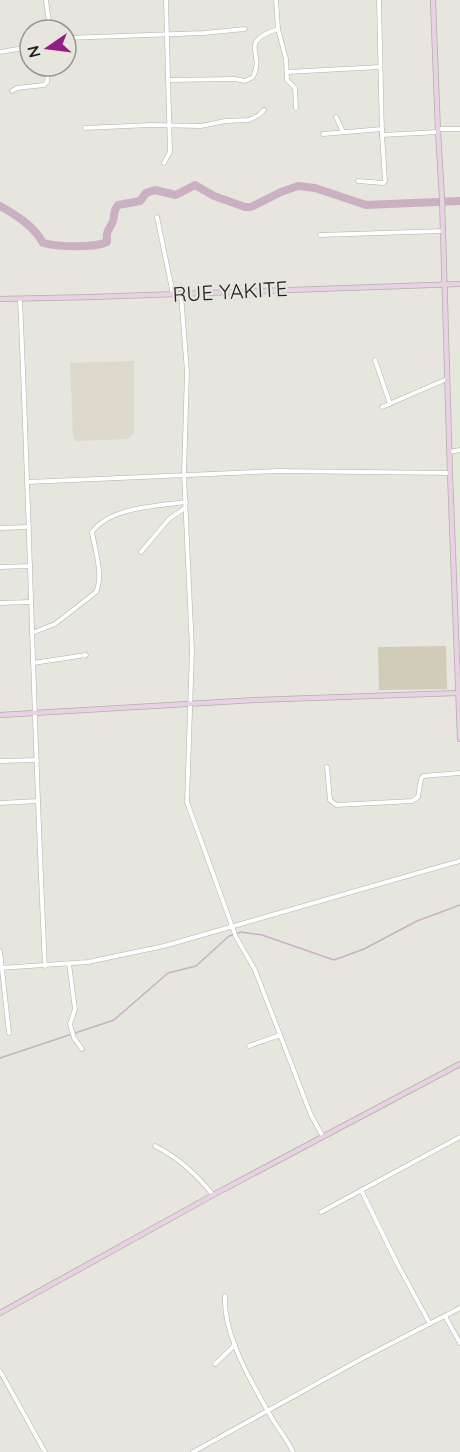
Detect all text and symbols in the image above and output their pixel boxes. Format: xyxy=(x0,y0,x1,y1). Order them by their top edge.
north arrow xyxy=(18,18,78,78)
text: N xyxy=(22,44,45,60)
street label: RUE YAKITE xyxy=(172,275,288,307)

